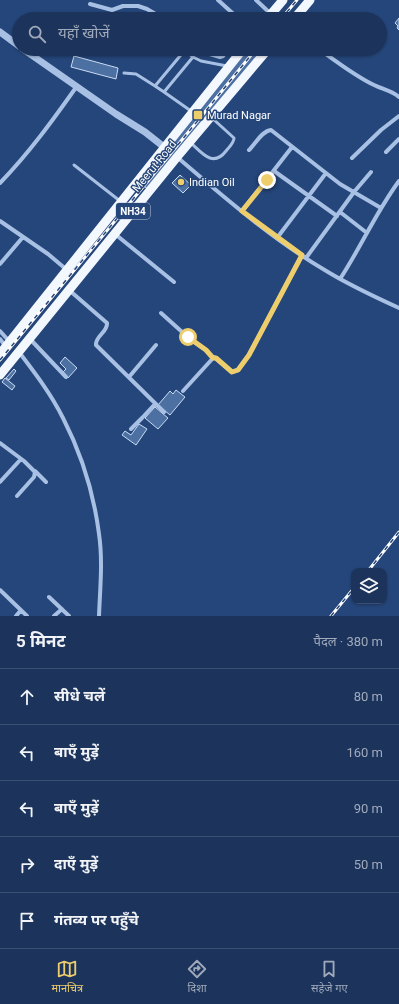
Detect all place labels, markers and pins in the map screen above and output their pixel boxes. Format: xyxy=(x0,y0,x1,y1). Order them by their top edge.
marker: Murad Nagar xyxy=(192,109,204,121)
place label: Murad Nagar xyxy=(207,109,271,122)
place label: Indian Oil xyxy=(189,176,235,189)
marker: Indian Oil xyxy=(176,177,186,187)

